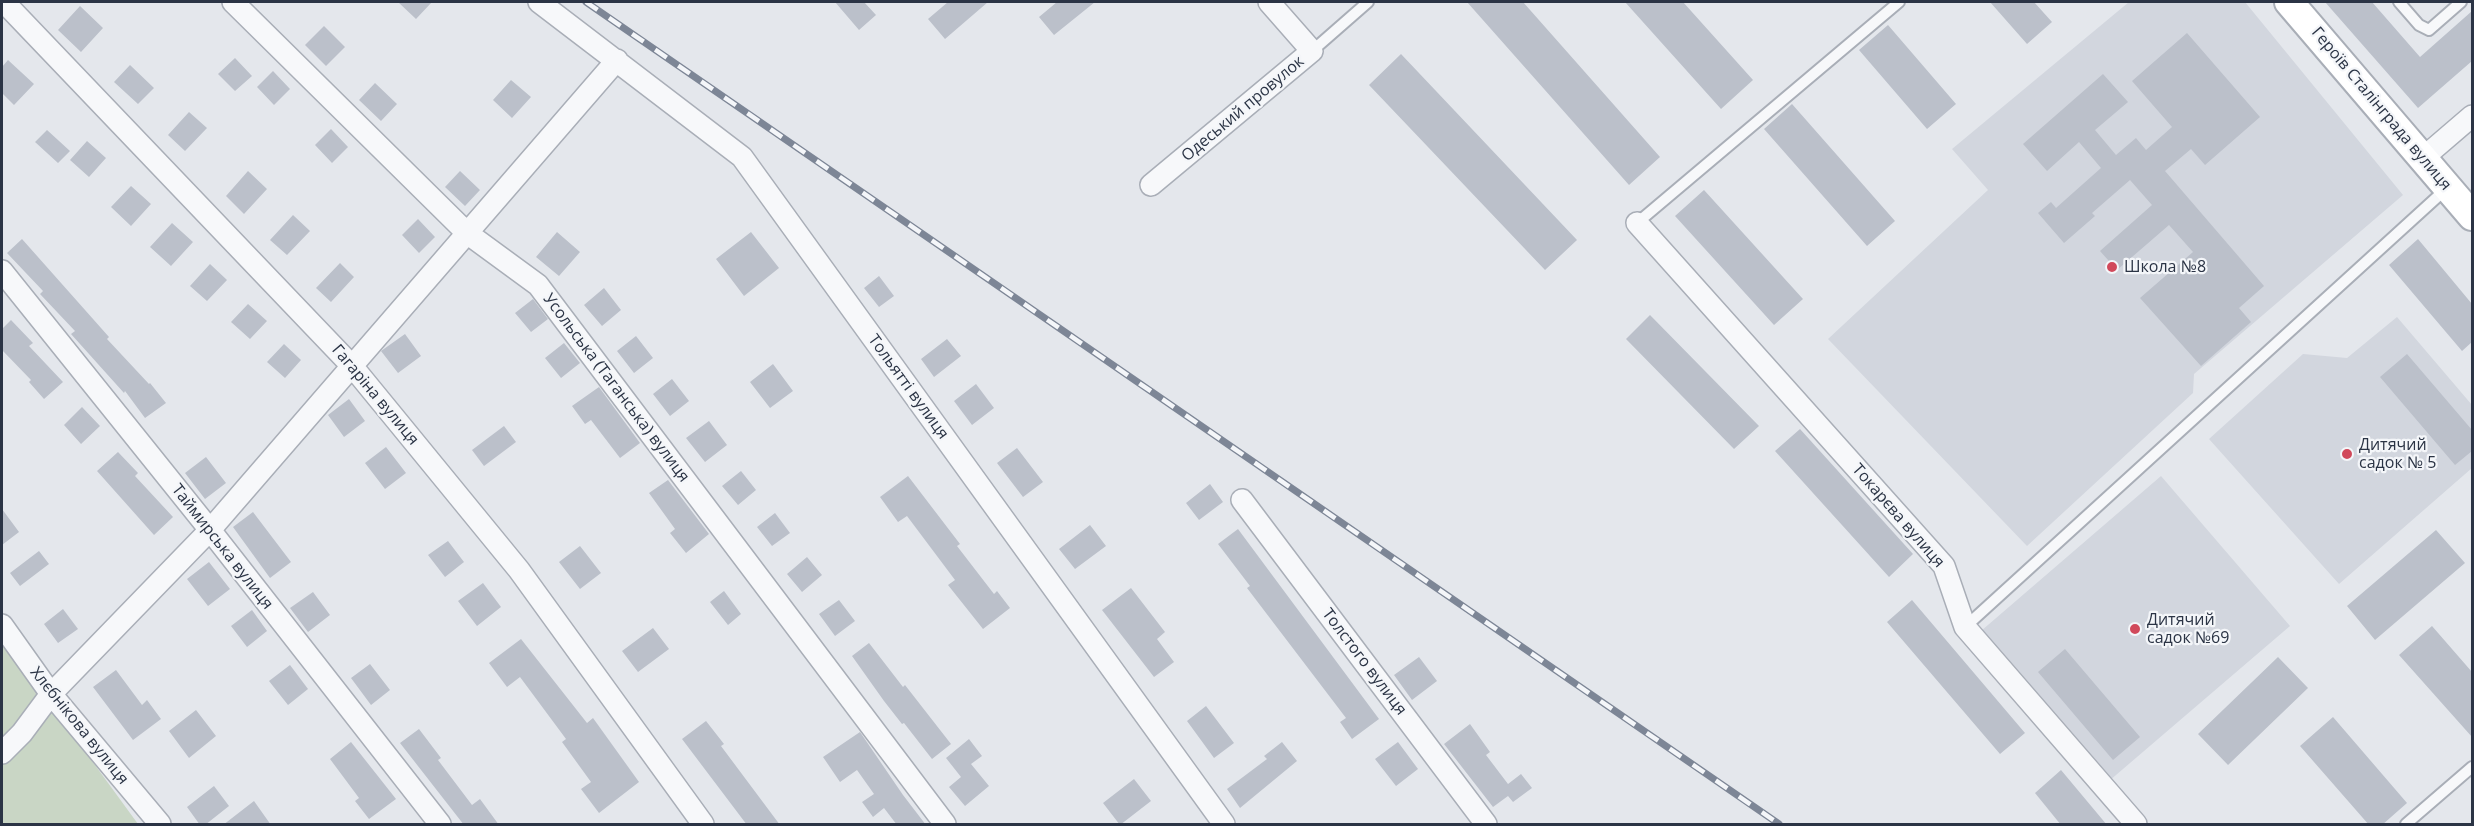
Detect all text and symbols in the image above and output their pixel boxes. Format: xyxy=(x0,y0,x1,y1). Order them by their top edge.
street label: Героїв Сталінграда вулиця xyxy=(2307,23,2455,195)
street label: Одеський провулок xyxy=(1178,52,1308,166)
place label: Школа №8 xyxy=(2124,257,2206,277)
marker: Школа №8 xyxy=(2105,260,2119,274)
street label: Усольська (Таганська) вулиця xyxy=(539,290,693,486)
street label: Тольятті вулиця xyxy=(864,331,952,443)
street label: Гагаріна вулиця xyxy=(327,341,423,449)
place label: Дитячий садок № 5 xyxy=(2359,435,2436,473)
marker: Дитячий садок № 5 xyxy=(2340,447,2354,461)
street label: Токарєва вулиця xyxy=(1848,460,1948,572)
street label: Таймирська вулиця xyxy=(167,481,277,613)
street label: Толстого вулиця xyxy=(1318,605,1410,719)
place label: Дитячий садок №69 xyxy=(2147,610,2229,648)
marker: Дитячий садок №69 xyxy=(2128,622,2142,636)
street label: Хлєбнікова вулиця xyxy=(26,663,132,789)

